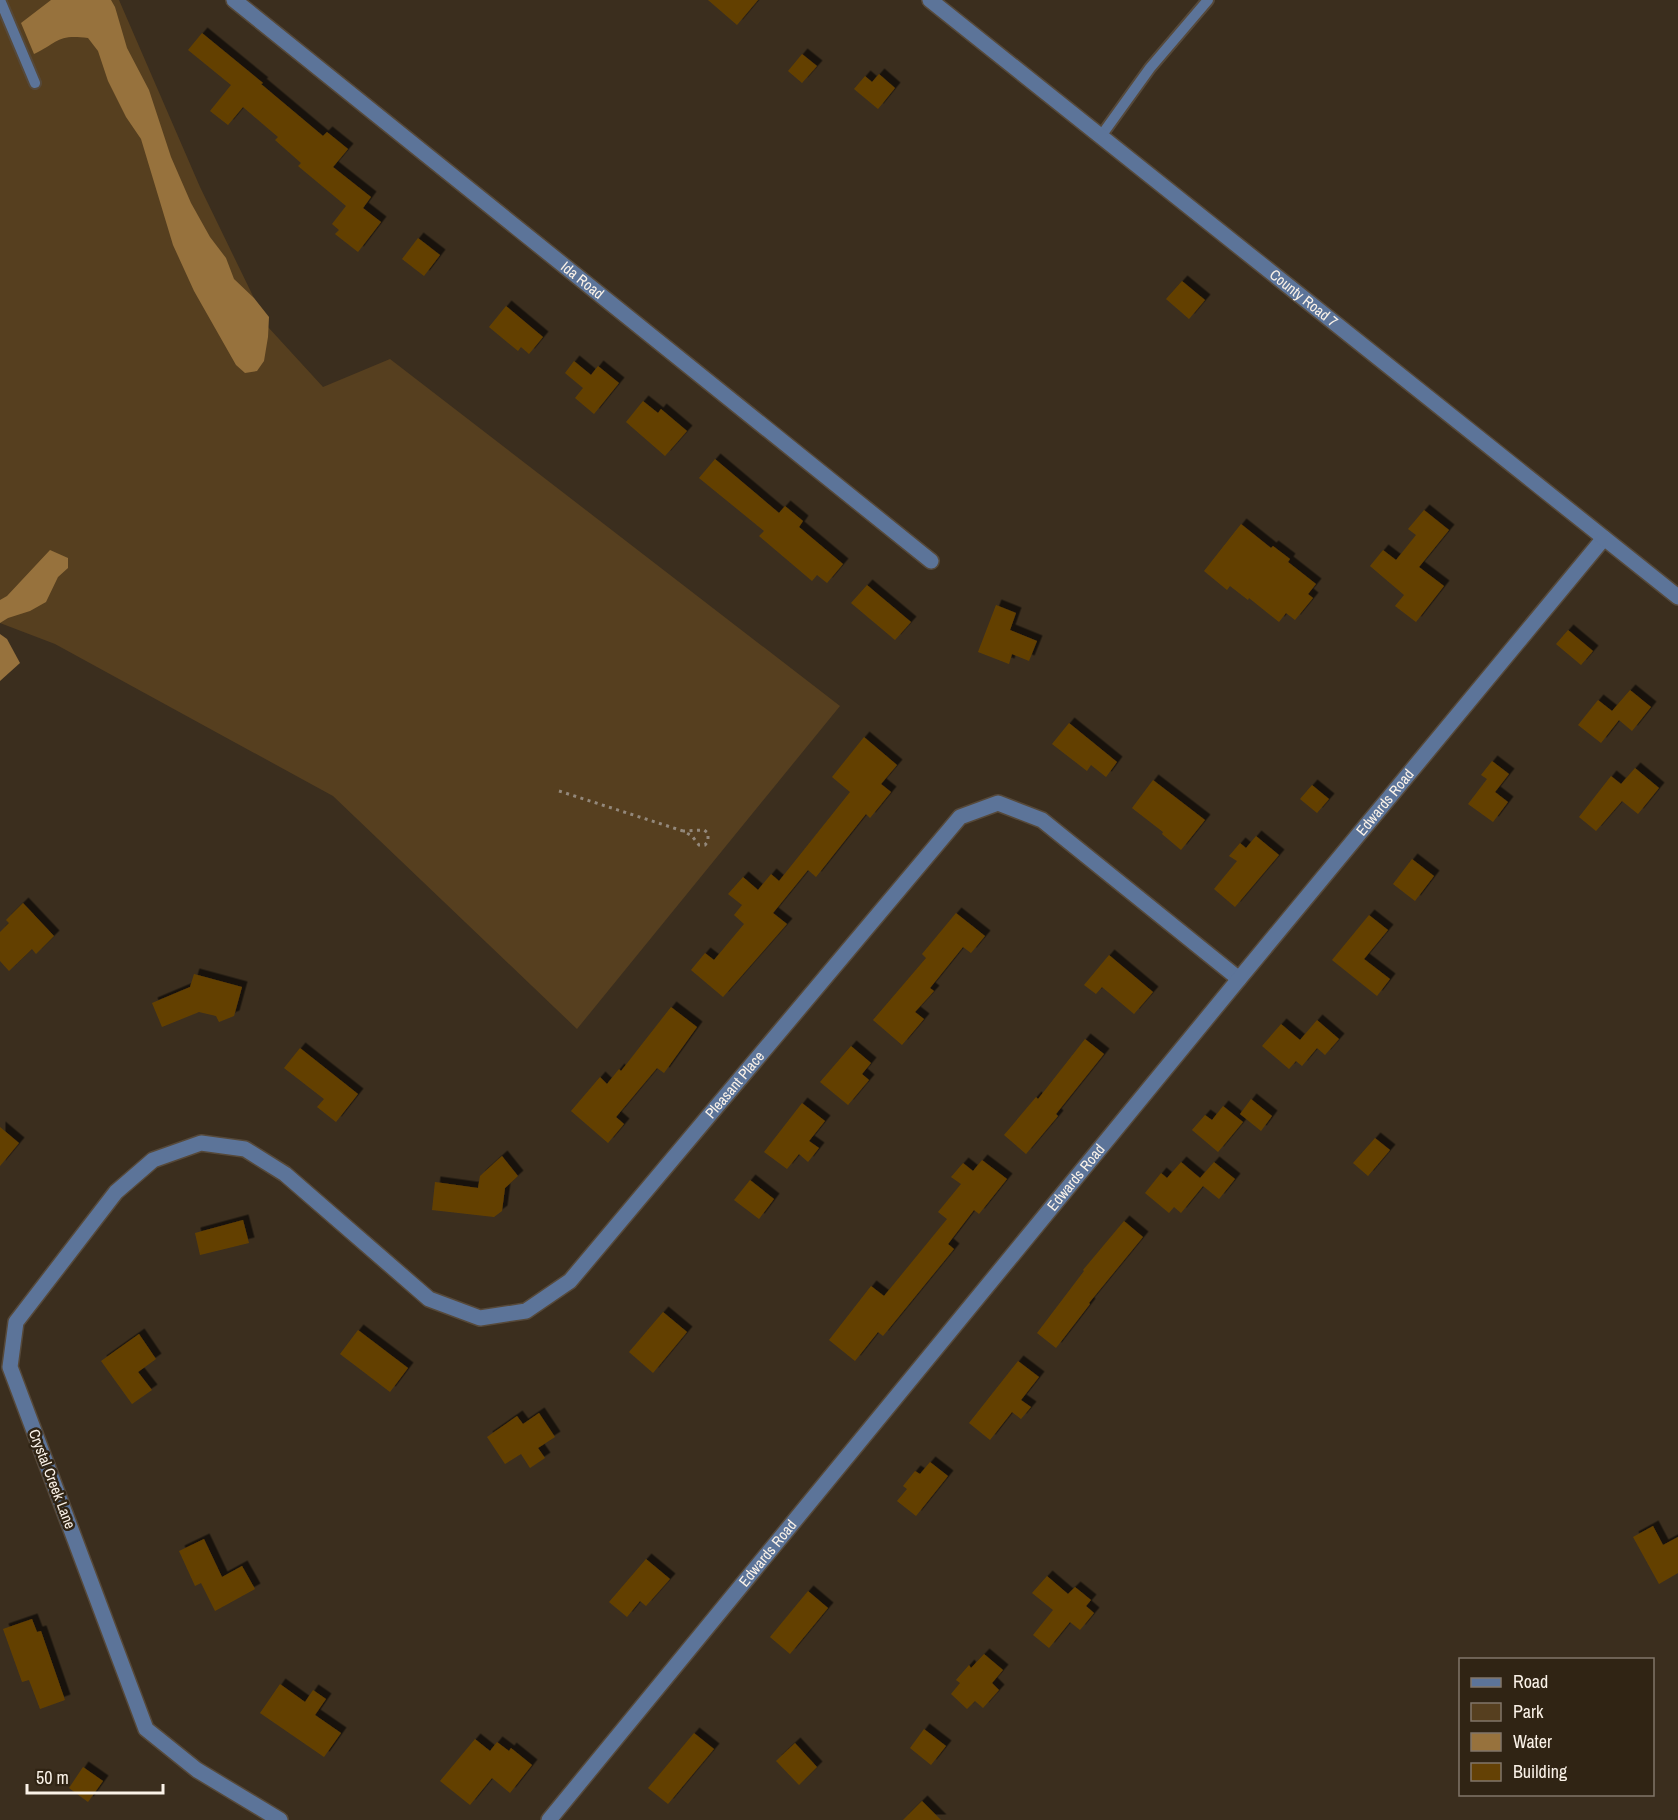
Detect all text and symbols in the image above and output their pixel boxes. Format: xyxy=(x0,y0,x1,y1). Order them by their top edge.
street label: Ida Road xyxy=(556,256,609,304)
street label: County Road 7 xyxy=(1265,264,1343,332)
street label: Edwards Road xyxy=(1351,764,1419,840)
street label: Pleasant Place xyxy=(700,1046,769,1123)
street label: Edwards Road xyxy=(1042,1139,1109,1215)
street label: Crystal Creek Lane xyxy=(24,1426,81,1532)
street label: Edwards Road xyxy=(734,1515,801,1591)
legend xyxy=(1459,1658,1654,1796)
text: Road xyxy=(1513,1669,1548,1694)
text: Park xyxy=(1513,1699,1544,1724)
text: Water xyxy=(1513,1729,1552,1754)
scale bar xyxy=(27,1757,164,1795)
text: Building xyxy=(1513,1759,1568,1784)
text: 50 m xyxy=(36,1765,69,1790)

